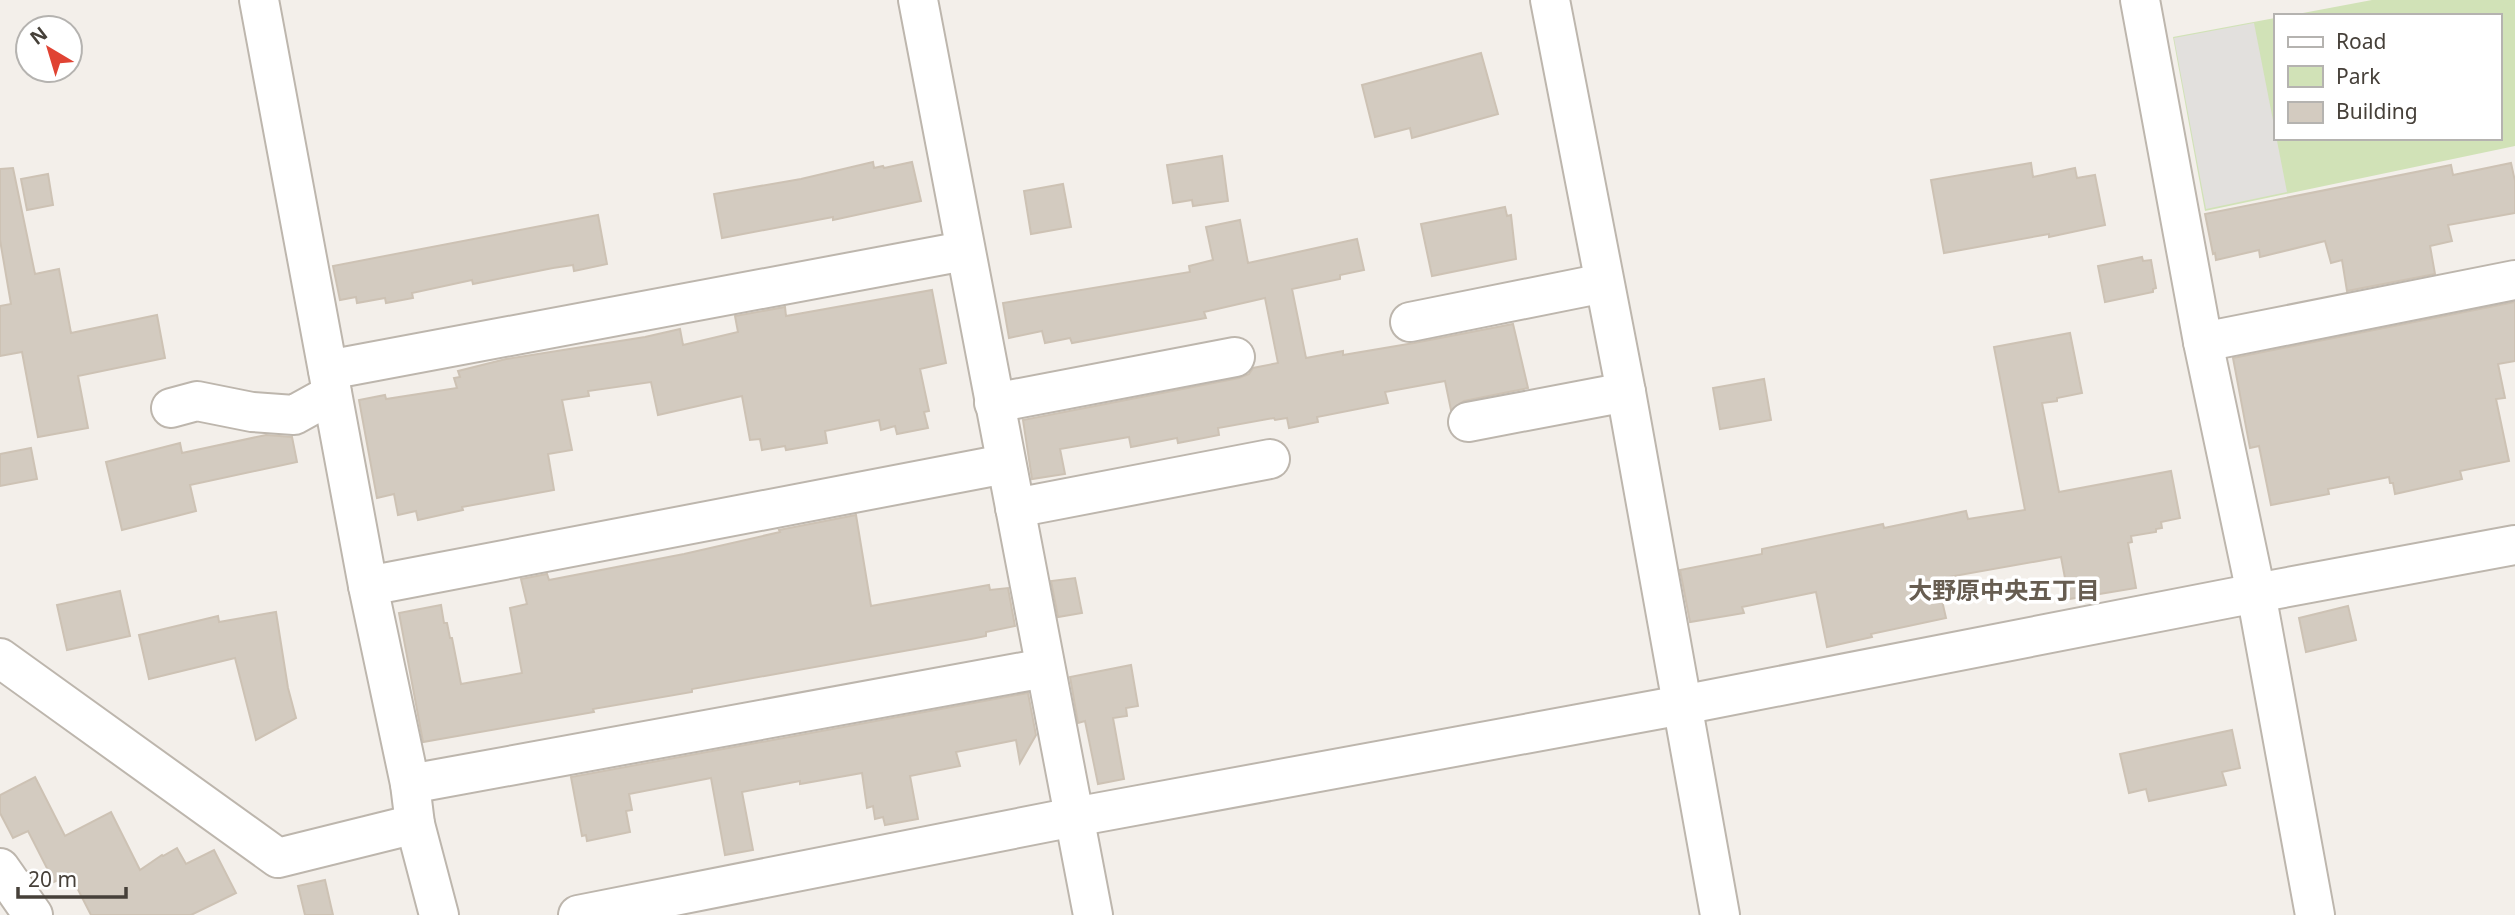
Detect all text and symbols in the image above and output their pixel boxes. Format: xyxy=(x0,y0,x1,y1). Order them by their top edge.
north arrow xyxy=(14,14,84,84)
legend xyxy=(2274,14,2501,140)
text: N xyxy=(24,21,53,51)
text: Road xyxy=(2336,27,2386,55)
text: Park xyxy=(2336,62,2381,90)
text: Building xyxy=(2336,97,2418,125)
district label: 大野原中央五丁目 xyxy=(1908,573,2100,606)
scale bar xyxy=(18,856,126,900)
text: 20 m xyxy=(28,865,77,893)

